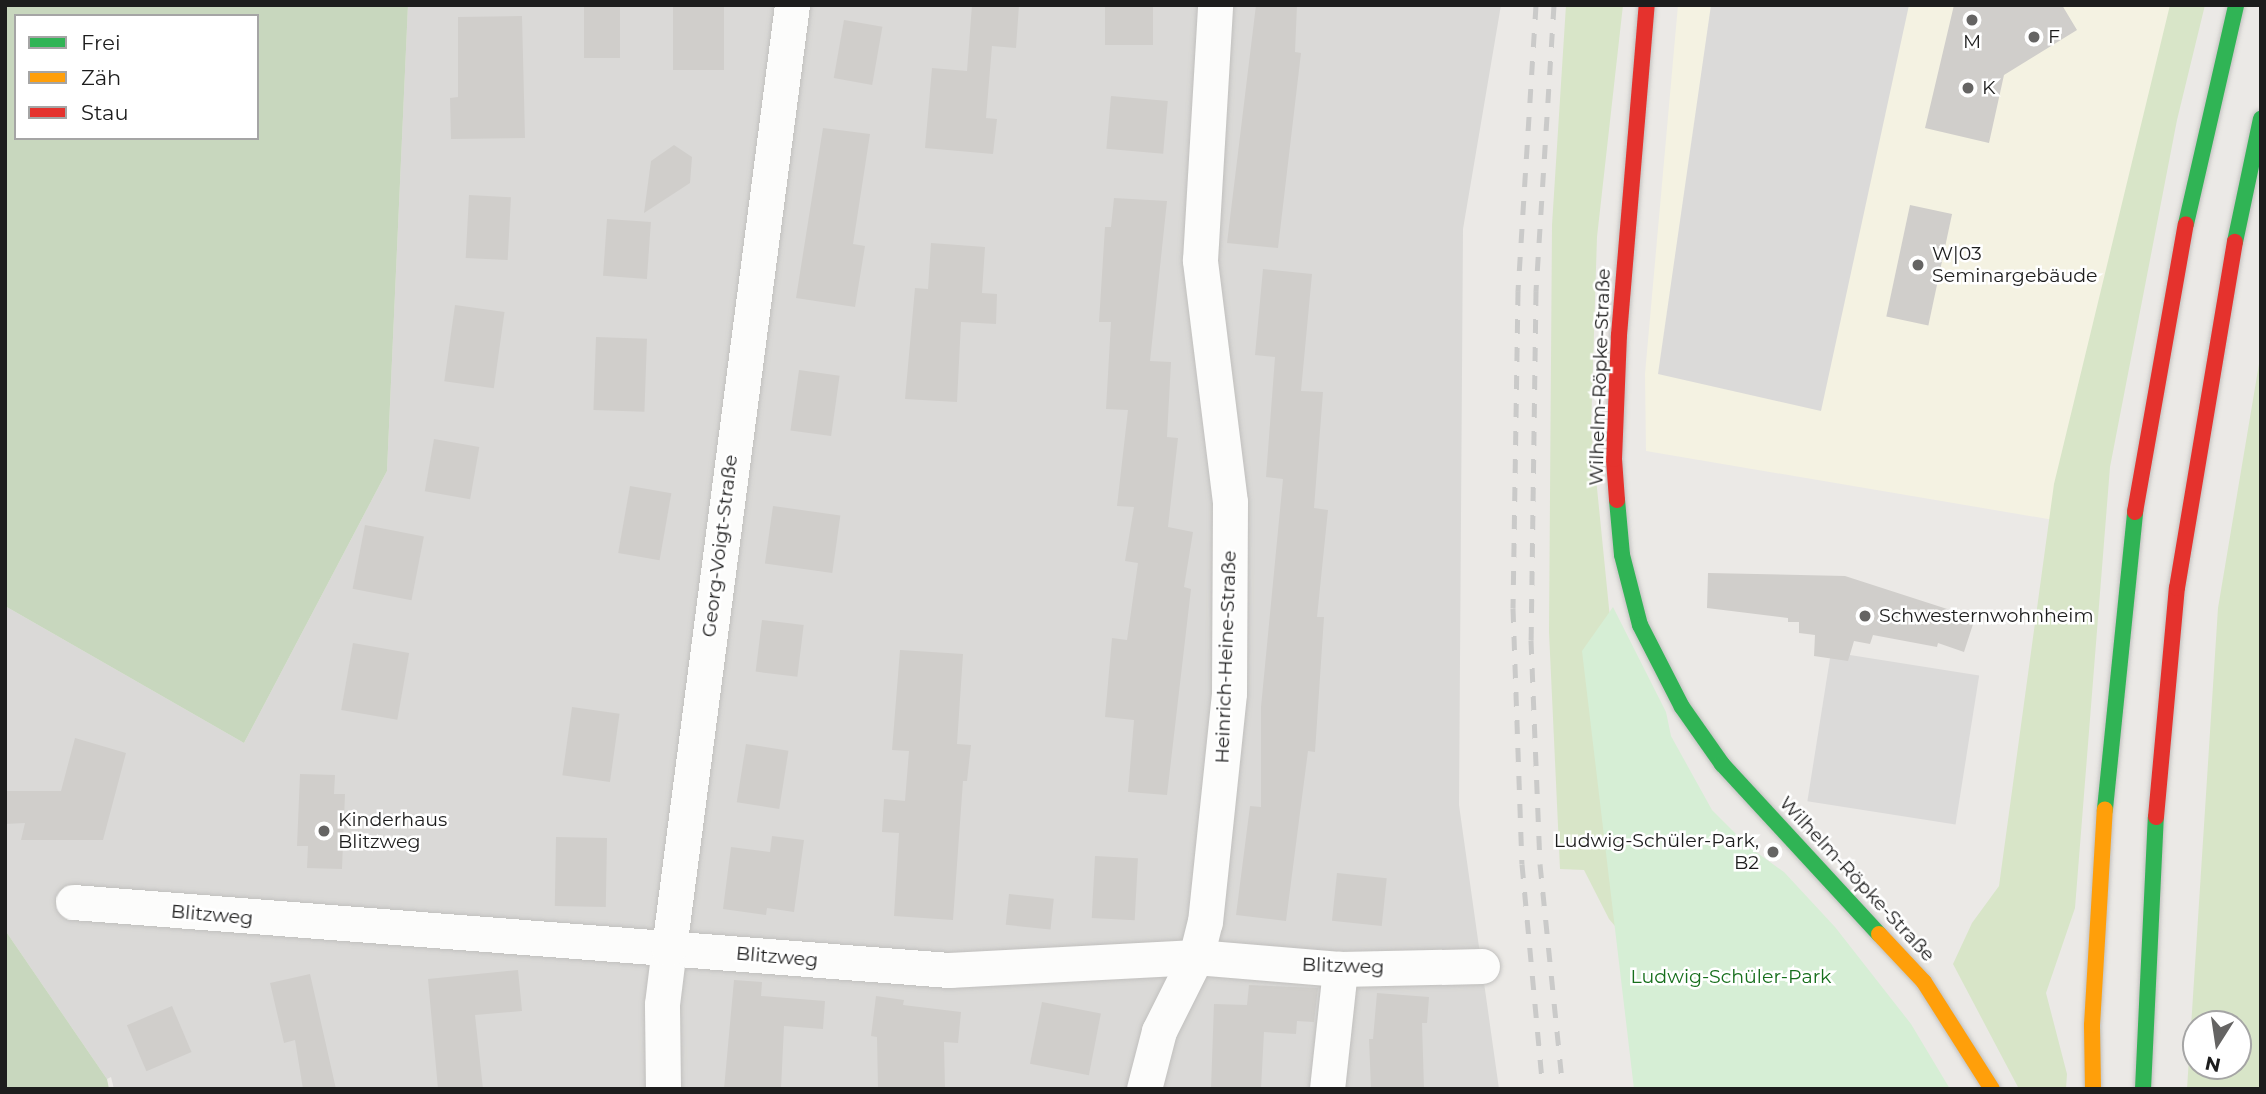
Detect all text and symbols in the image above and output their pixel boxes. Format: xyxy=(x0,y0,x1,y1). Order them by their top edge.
marker: M xyxy=(1964,12,1980,28)
legend xyxy=(14,14,259,140)
place label: F xyxy=(2048,26,2060,48)
marker: F xyxy=(2026,29,2042,45)
text: Frei xyxy=(81,30,121,55)
place label: M xyxy=(1963,31,1981,53)
text: Zäh xyxy=(81,65,121,90)
place label: K xyxy=(1982,77,1996,99)
marker: K xyxy=(1960,80,1976,96)
text: Stau xyxy=(81,100,129,125)
place label: W|03 Seminargebäude xyxy=(1932,243,2098,287)
marker: W|03 Seminargebäude xyxy=(1910,257,1926,273)
street label: Wilhelm-Röpke-Straße xyxy=(1585,268,1615,486)
street label: Georg-Voigt-Straße xyxy=(697,453,743,639)
street label: Heinrich-Heine-Straße xyxy=(1211,550,1241,764)
place label: Schwesternwohnheim xyxy=(1879,605,2094,627)
marker: Schwesternwohnheim xyxy=(1857,608,1873,624)
street label: Wilhelm-Röpke-Straße xyxy=(1774,792,1940,966)
place label: Kinderhaus Blitzweg xyxy=(338,809,447,853)
marker: Kinderhaus Blitzweg xyxy=(316,823,332,839)
place label: Ludwig-Schüler-Park, B2 xyxy=(1554,830,1759,874)
marker: Ludwig-Schüler-Park, B2 xyxy=(1765,844,1781,860)
street label: Blitzweg xyxy=(170,900,254,930)
street label: Blitzweg xyxy=(735,942,819,972)
street label: Blitzweg xyxy=(1301,953,1385,979)
park label: Ludwig-Schüler-Park xyxy=(1631,966,1831,988)
north arrow xyxy=(2182,1010,2252,1080)
text: N xyxy=(2203,1051,2223,1077)

